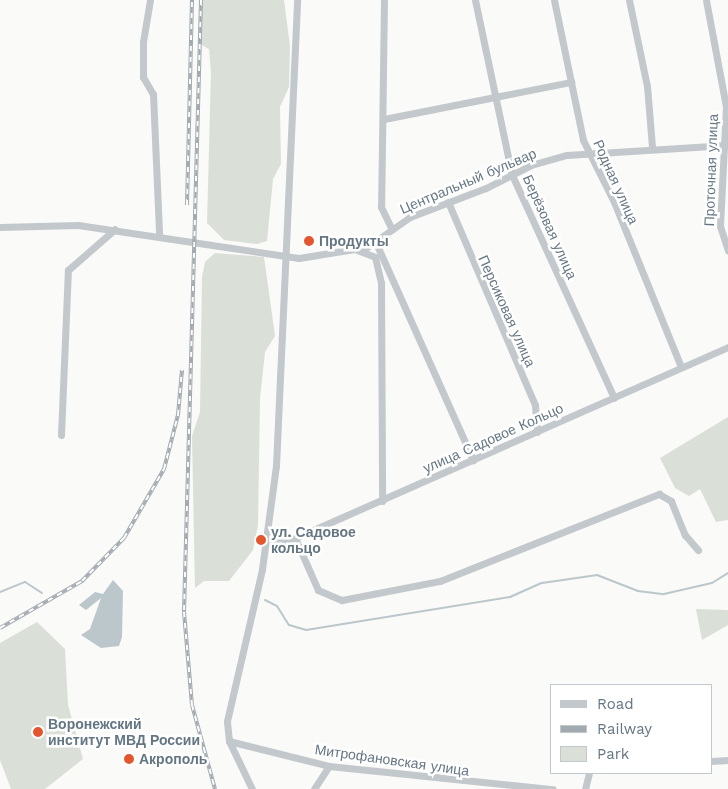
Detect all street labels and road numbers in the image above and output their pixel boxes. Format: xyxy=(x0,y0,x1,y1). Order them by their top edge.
street label: Проточная улица xyxy=(701,113,721,227)
street label: Родная улица xyxy=(590,137,642,227)
street label: Центральный бульвар xyxy=(397,145,539,217)
street label: Берёзовая улица xyxy=(519,172,581,282)
street label: Персиковая улица xyxy=(475,253,539,369)
street label: улица Садовое Кольцо xyxy=(420,399,566,477)
street label: Митрофановская улица xyxy=(314,741,470,779)

